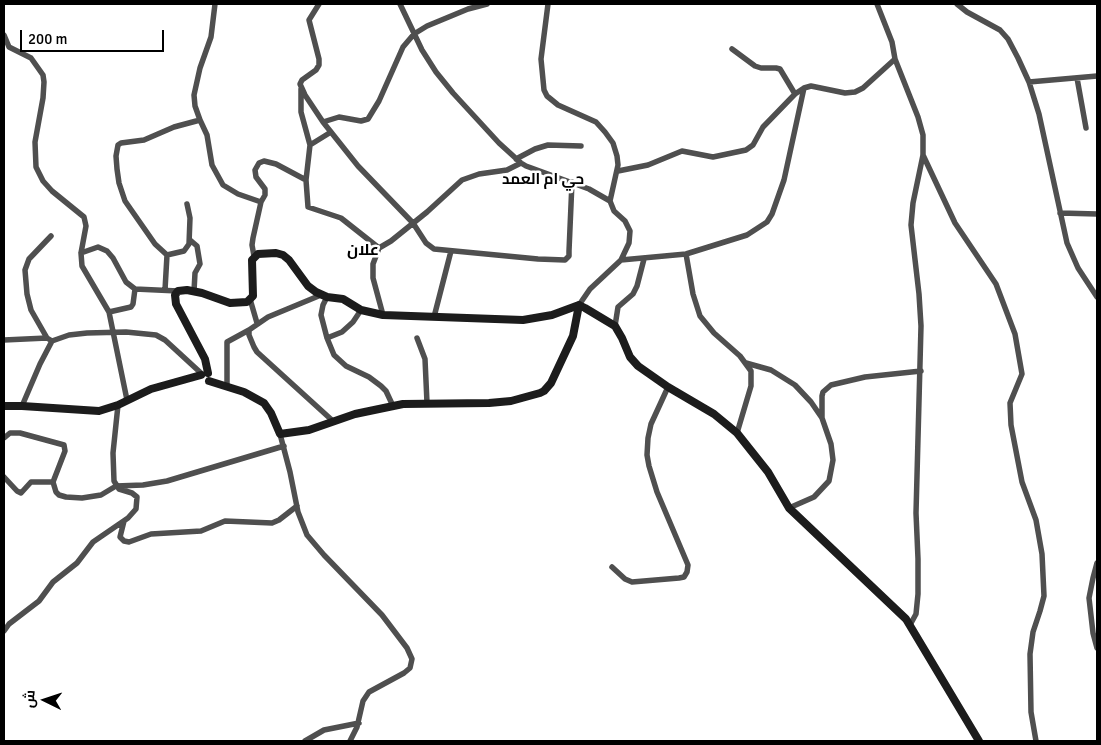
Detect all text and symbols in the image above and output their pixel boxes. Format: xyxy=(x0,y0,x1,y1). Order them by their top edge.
scale bar xyxy=(22,20,166,52)
text: 200 m xyxy=(28,30,68,48)
district label: حي ام العمد xyxy=(502,171,584,189)
district label: علان xyxy=(347,241,379,261)
north arrow xyxy=(20,675,70,725)
text: ش xyxy=(20,689,39,708)

